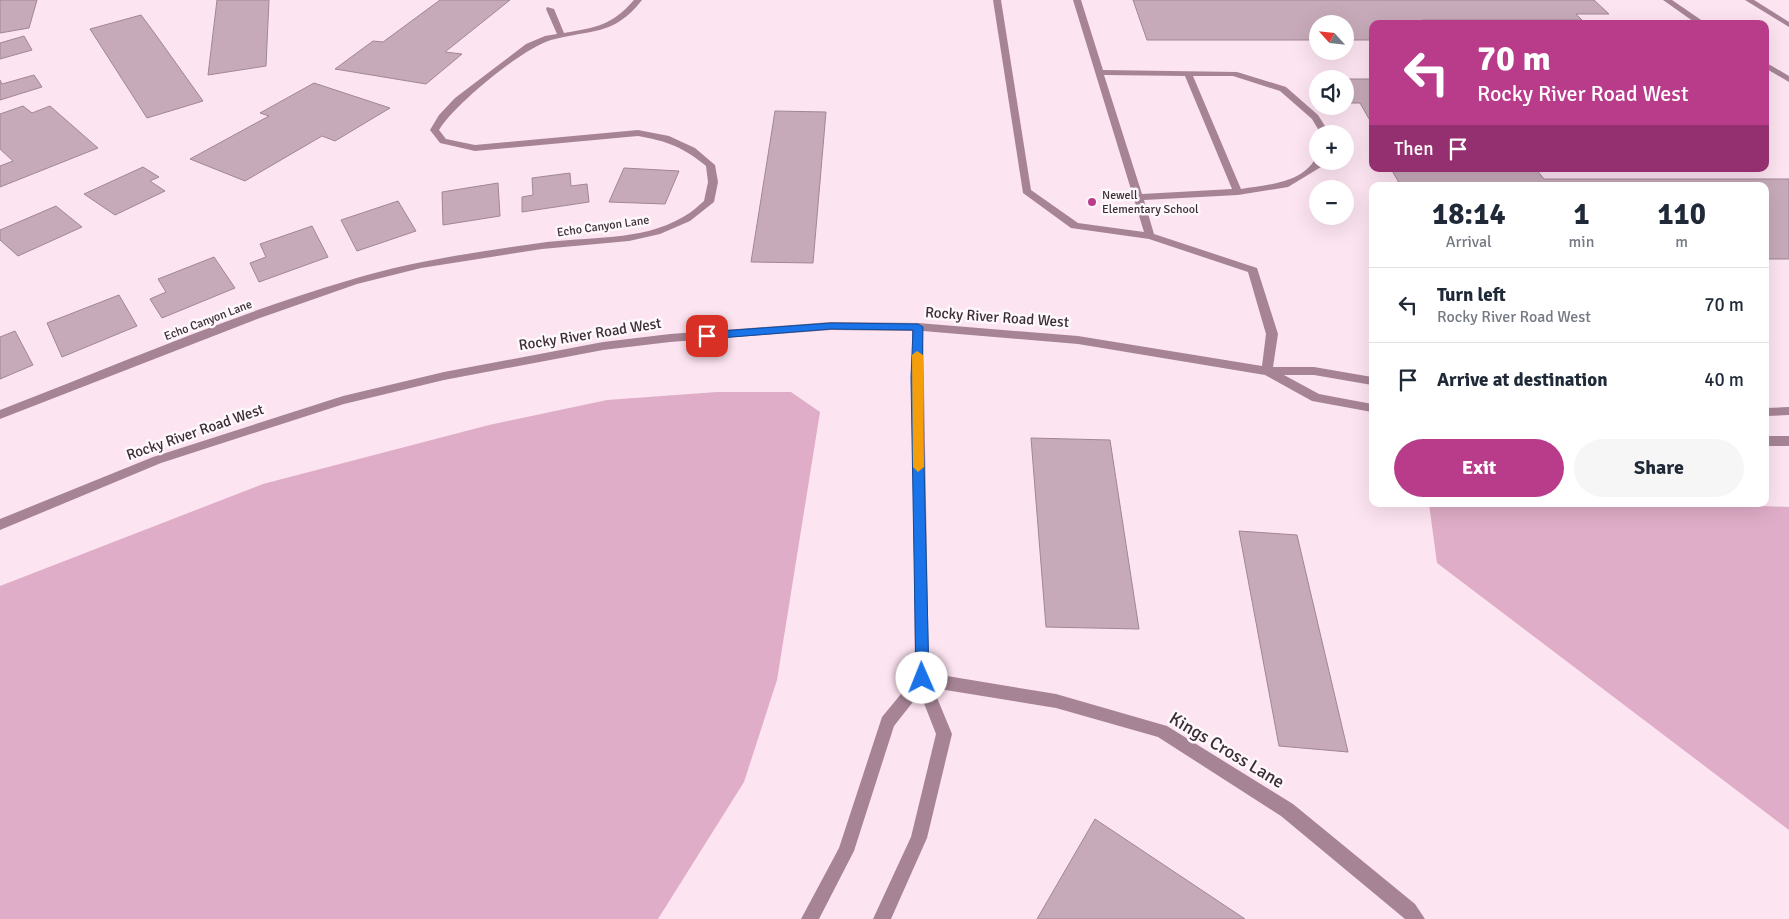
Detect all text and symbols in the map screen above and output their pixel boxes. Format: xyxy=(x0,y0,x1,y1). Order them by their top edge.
north arrow xyxy=(1309,15,1354,60)
map controls xyxy=(1309,15,1354,225)
text: 70 m xyxy=(1477,37,1551,80)
icon: left xyxy=(1394,40,1459,105)
button: sound xyxy=(1309,70,1354,115)
text: Rocky River Road West xyxy=(1477,80,1689,107)
button: + xyxy=(1309,125,1354,170)
icon: arrive xyxy=(1444,135,1472,163)
text: Then xyxy=(1394,137,1434,161)
button: − xyxy=(1309,180,1354,225)
place label: Newell Elementary School xyxy=(1102,188,1199,217)
marker: Newell Elementary School xyxy=(1086,196,1098,208)
text: 18:14 xyxy=(1432,196,1506,233)
text: 1 xyxy=(1573,196,1590,233)
text: 110 xyxy=(1657,196,1706,233)
street label: Echo Canyon Lane xyxy=(556,213,650,240)
text: Arrival xyxy=(1446,232,1492,252)
text: min xyxy=(1569,232,1594,252)
text: m xyxy=(1675,232,1688,252)
text: Turn left xyxy=(1437,283,1506,307)
icon: left xyxy=(1394,291,1422,319)
text: 70 m xyxy=(1704,293,1744,317)
street label: Echo Canyon Lane xyxy=(162,297,254,344)
street label: Rocky River Road West xyxy=(924,303,1070,331)
text: Rocky River Road West xyxy=(1437,307,1591,327)
street label: Rocky River Road West xyxy=(517,314,663,354)
pin xyxy=(686,315,728,357)
icon: arrive xyxy=(693,322,721,350)
icon: arrive xyxy=(1394,366,1422,394)
text: Arrive at destination xyxy=(1437,368,1608,392)
text: 40 m xyxy=(1704,368,1744,392)
street label: Rocky River Road West xyxy=(124,400,266,464)
button: Exit xyxy=(1394,439,1564,497)
button: Share xyxy=(1574,439,1744,497)
position arrow xyxy=(895,651,947,703)
street label: Kings Cross Lane xyxy=(1166,707,1288,793)

